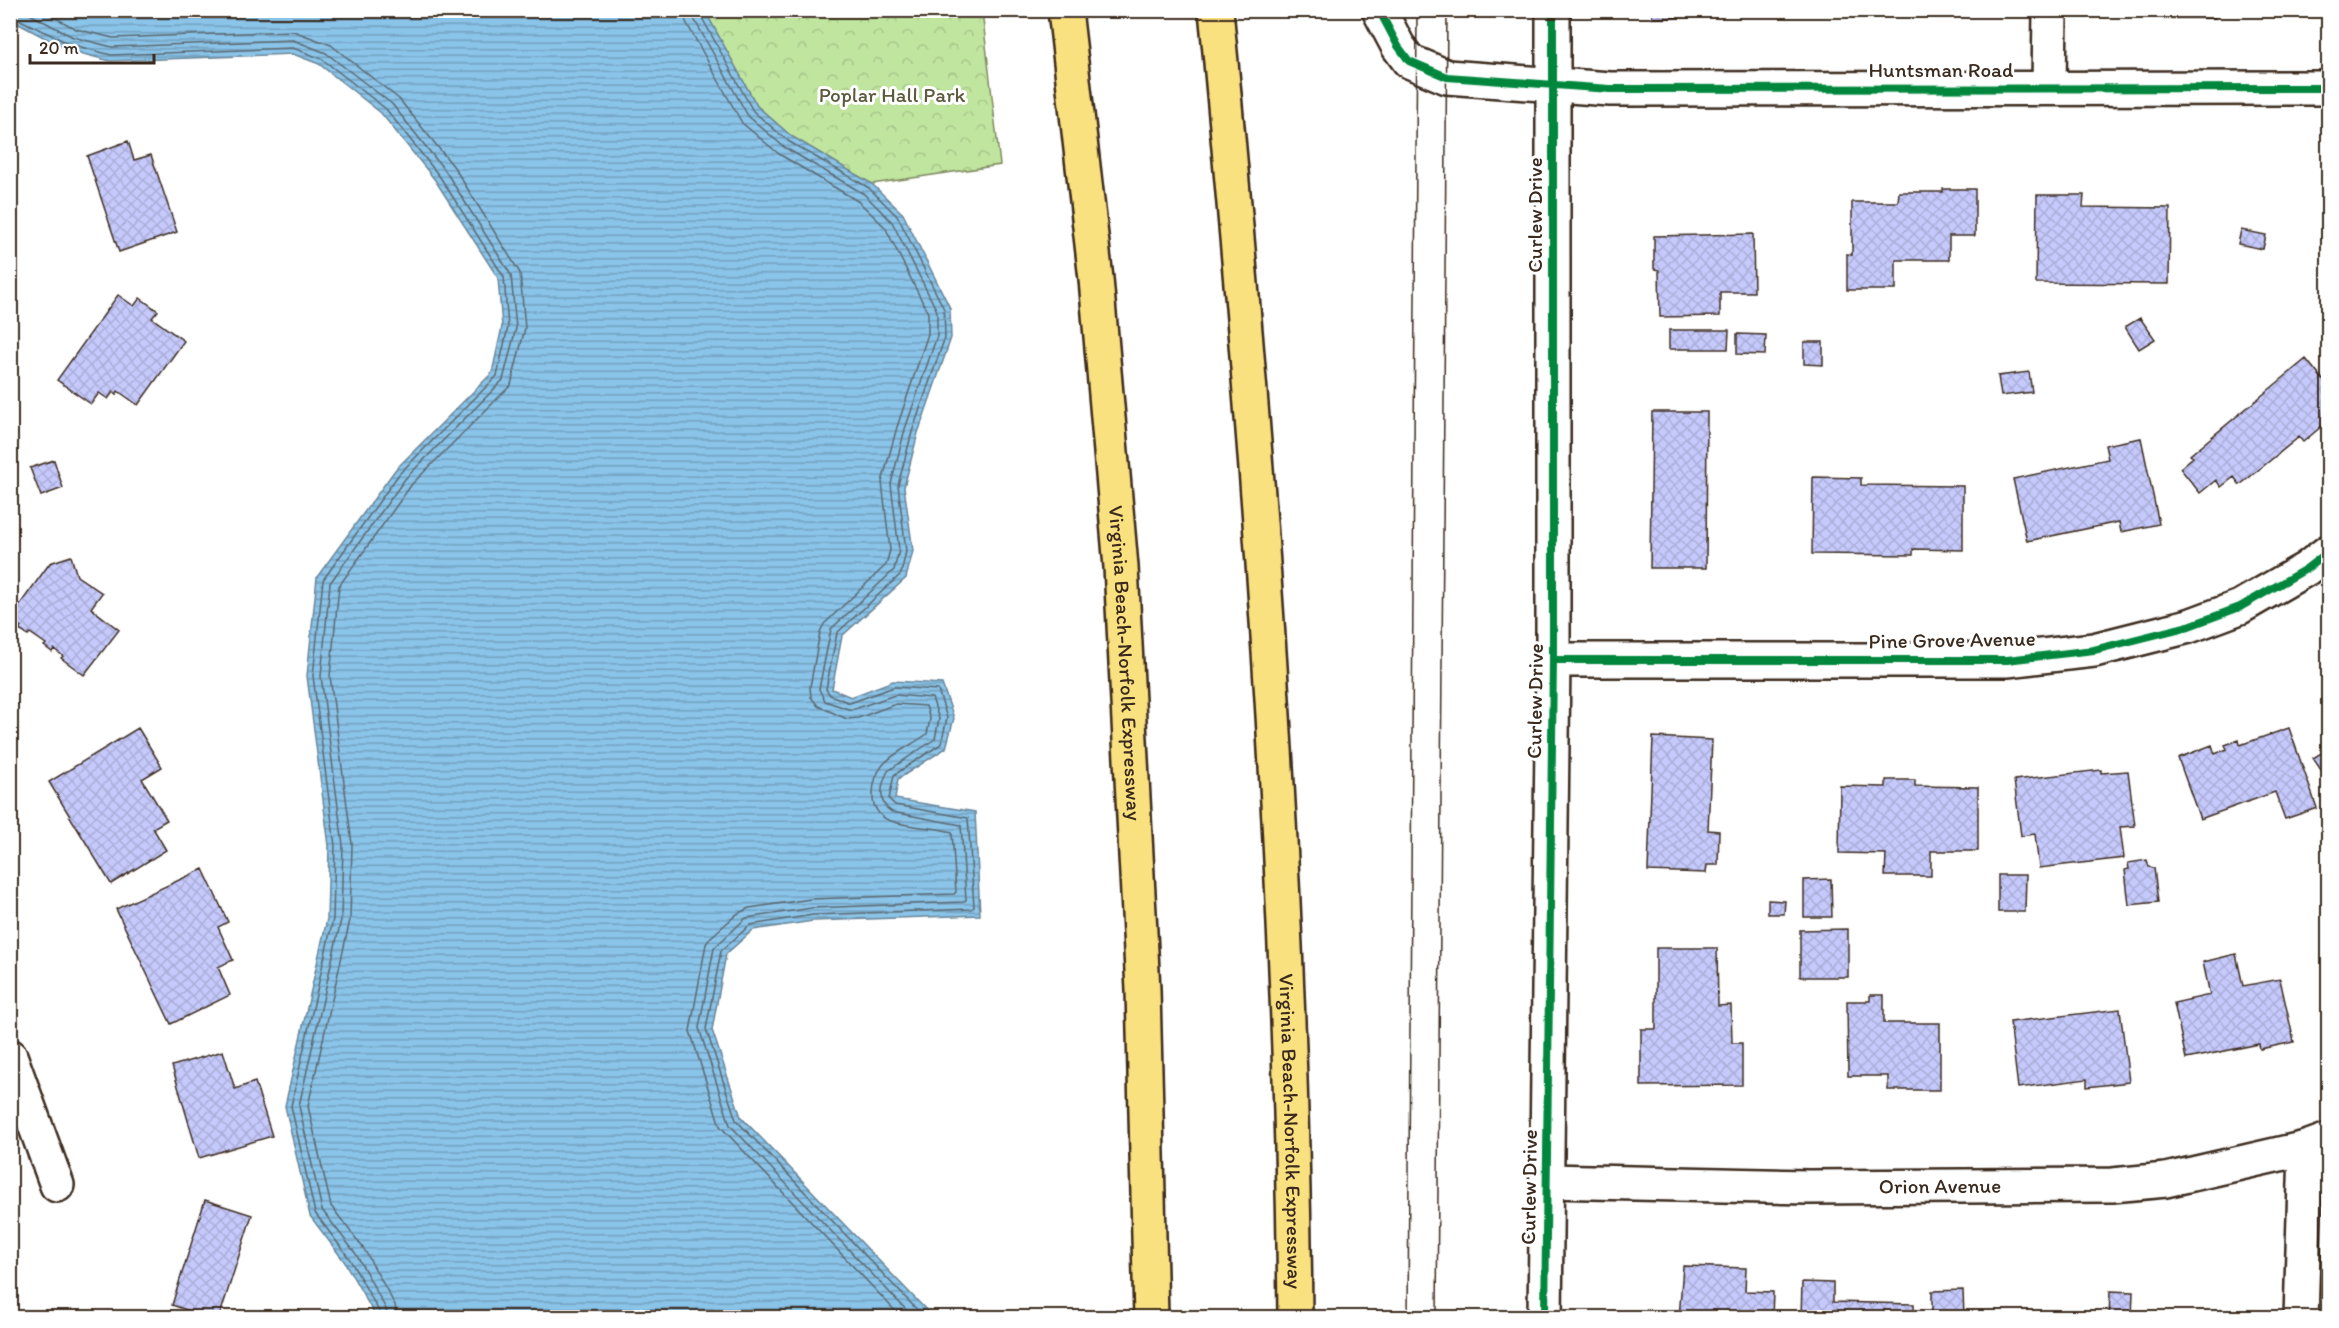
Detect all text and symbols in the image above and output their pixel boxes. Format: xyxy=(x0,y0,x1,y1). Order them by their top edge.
scale bar xyxy=(30,27,154,65)
text: 20 m xyxy=(39,37,79,59)
street label: Huntsman Road xyxy=(1869,57,2014,82)
park label: Poplar Hall Park xyxy=(819,82,966,107)
street label: Curlew Drive xyxy=(1522,157,1547,273)
street label: Virginia Beach-Norfolk Expressway xyxy=(1104,504,1147,821)
street label: Pine Grove Avenue xyxy=(1868,626,2036,653)
street label: Curlew Drive xyxy=(1521,643,1548,759)
street label: Virginia Beach-Norfolk Expressway xyxy=(1274,973,1308,1289)
street label: Curlew Drive xyxy=(1515,1129,1542,1245)
street label: Orion Avenue xyxy=(1879,1173,2001,1199)

